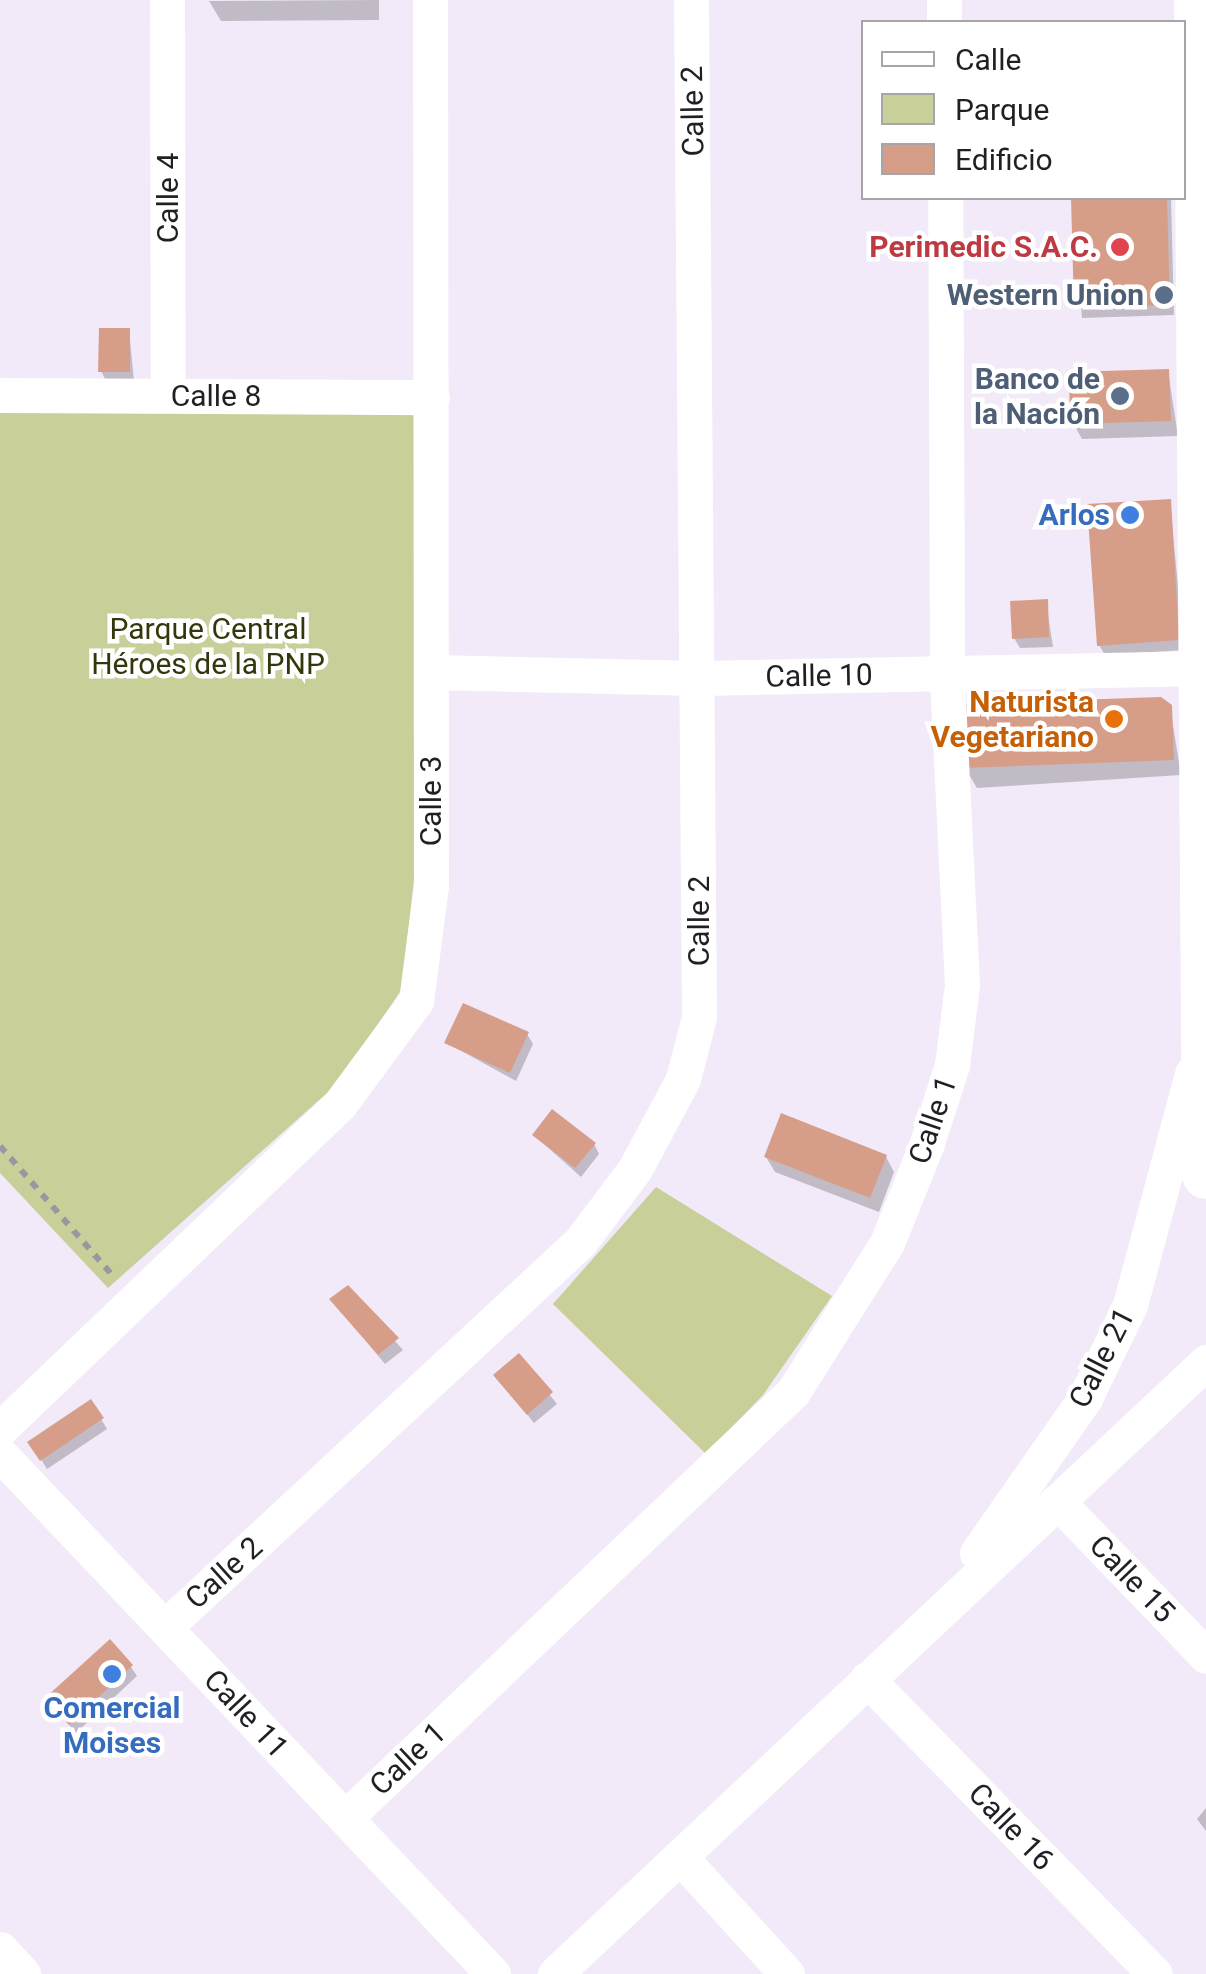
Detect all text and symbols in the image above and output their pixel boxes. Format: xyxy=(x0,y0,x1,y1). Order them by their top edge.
legend xyxy=(861,20,1186,200)
text: Calle xyxy=(955,42,1021,77)
street label: Calle 2 xyxy=(674,65,712,157)
text: Parque xyxy=(955,92,1049,127)
text: Edificio xyxy=(955,142,1053,177)
street label: Calle 4 xyxy=(150,153,186,243)
place label: Perimedic S.A.C. xyxy=(869,229,1098,265)
marker: Perimedic S.A.C. xyxy=(1107,234,1133,260)
place label: Western Union xyxy=(947,277,1144,313)
marker: Western Union xyxy=(1153,284,1175,306)
place label: Banco de la Nación xyxy=(974,361,1100,432)
street label: Calle 8 xyxy=(171,378,261,414)
marker: Banco de la Nación xyxy=(1109,385,1131,407)
place label: Arlos xyxy=(1039,497,1110,533)
marker: Arlos xyxy=(1119,504,1141,526)
park label: Parque Central Héroes de la PNP xyxy=(91,611,325,682)
street label: Calle 10 xyxy=(765,657,873,695)
place label: Naturista Vegetariano xyxy=(931,684,1094,754)
marker: Naturista Vegetariano xyxy=(1103,708,1125,730)
street label: Calle 3 xyxy=(413,756,449,846)
street label: Calle 2 xyxy=(681,876,717,966)
street label: Calle 1 xyxy=(901,1071,965,1169)
street label: Calle 21 xyxy=(1062,1302,1142,1414)
street label: Calle 15 xyxy=(1082,1528,1182,1630)
street label: Calle 2 xyxy=(178,1529,270,1617)
street label: Calle 11 xyxy=(196,1662,296,1766)
marker: Comercial Moises xyxy=(101,1663,123,1685)
place label: Comercial Moises xyxy=(43,1690,181,1760)
street label: Calle 1 xyxy=(363,1715,453,1803)
street label: Calle 16 xyxy=(961,1776,1061,1878)

